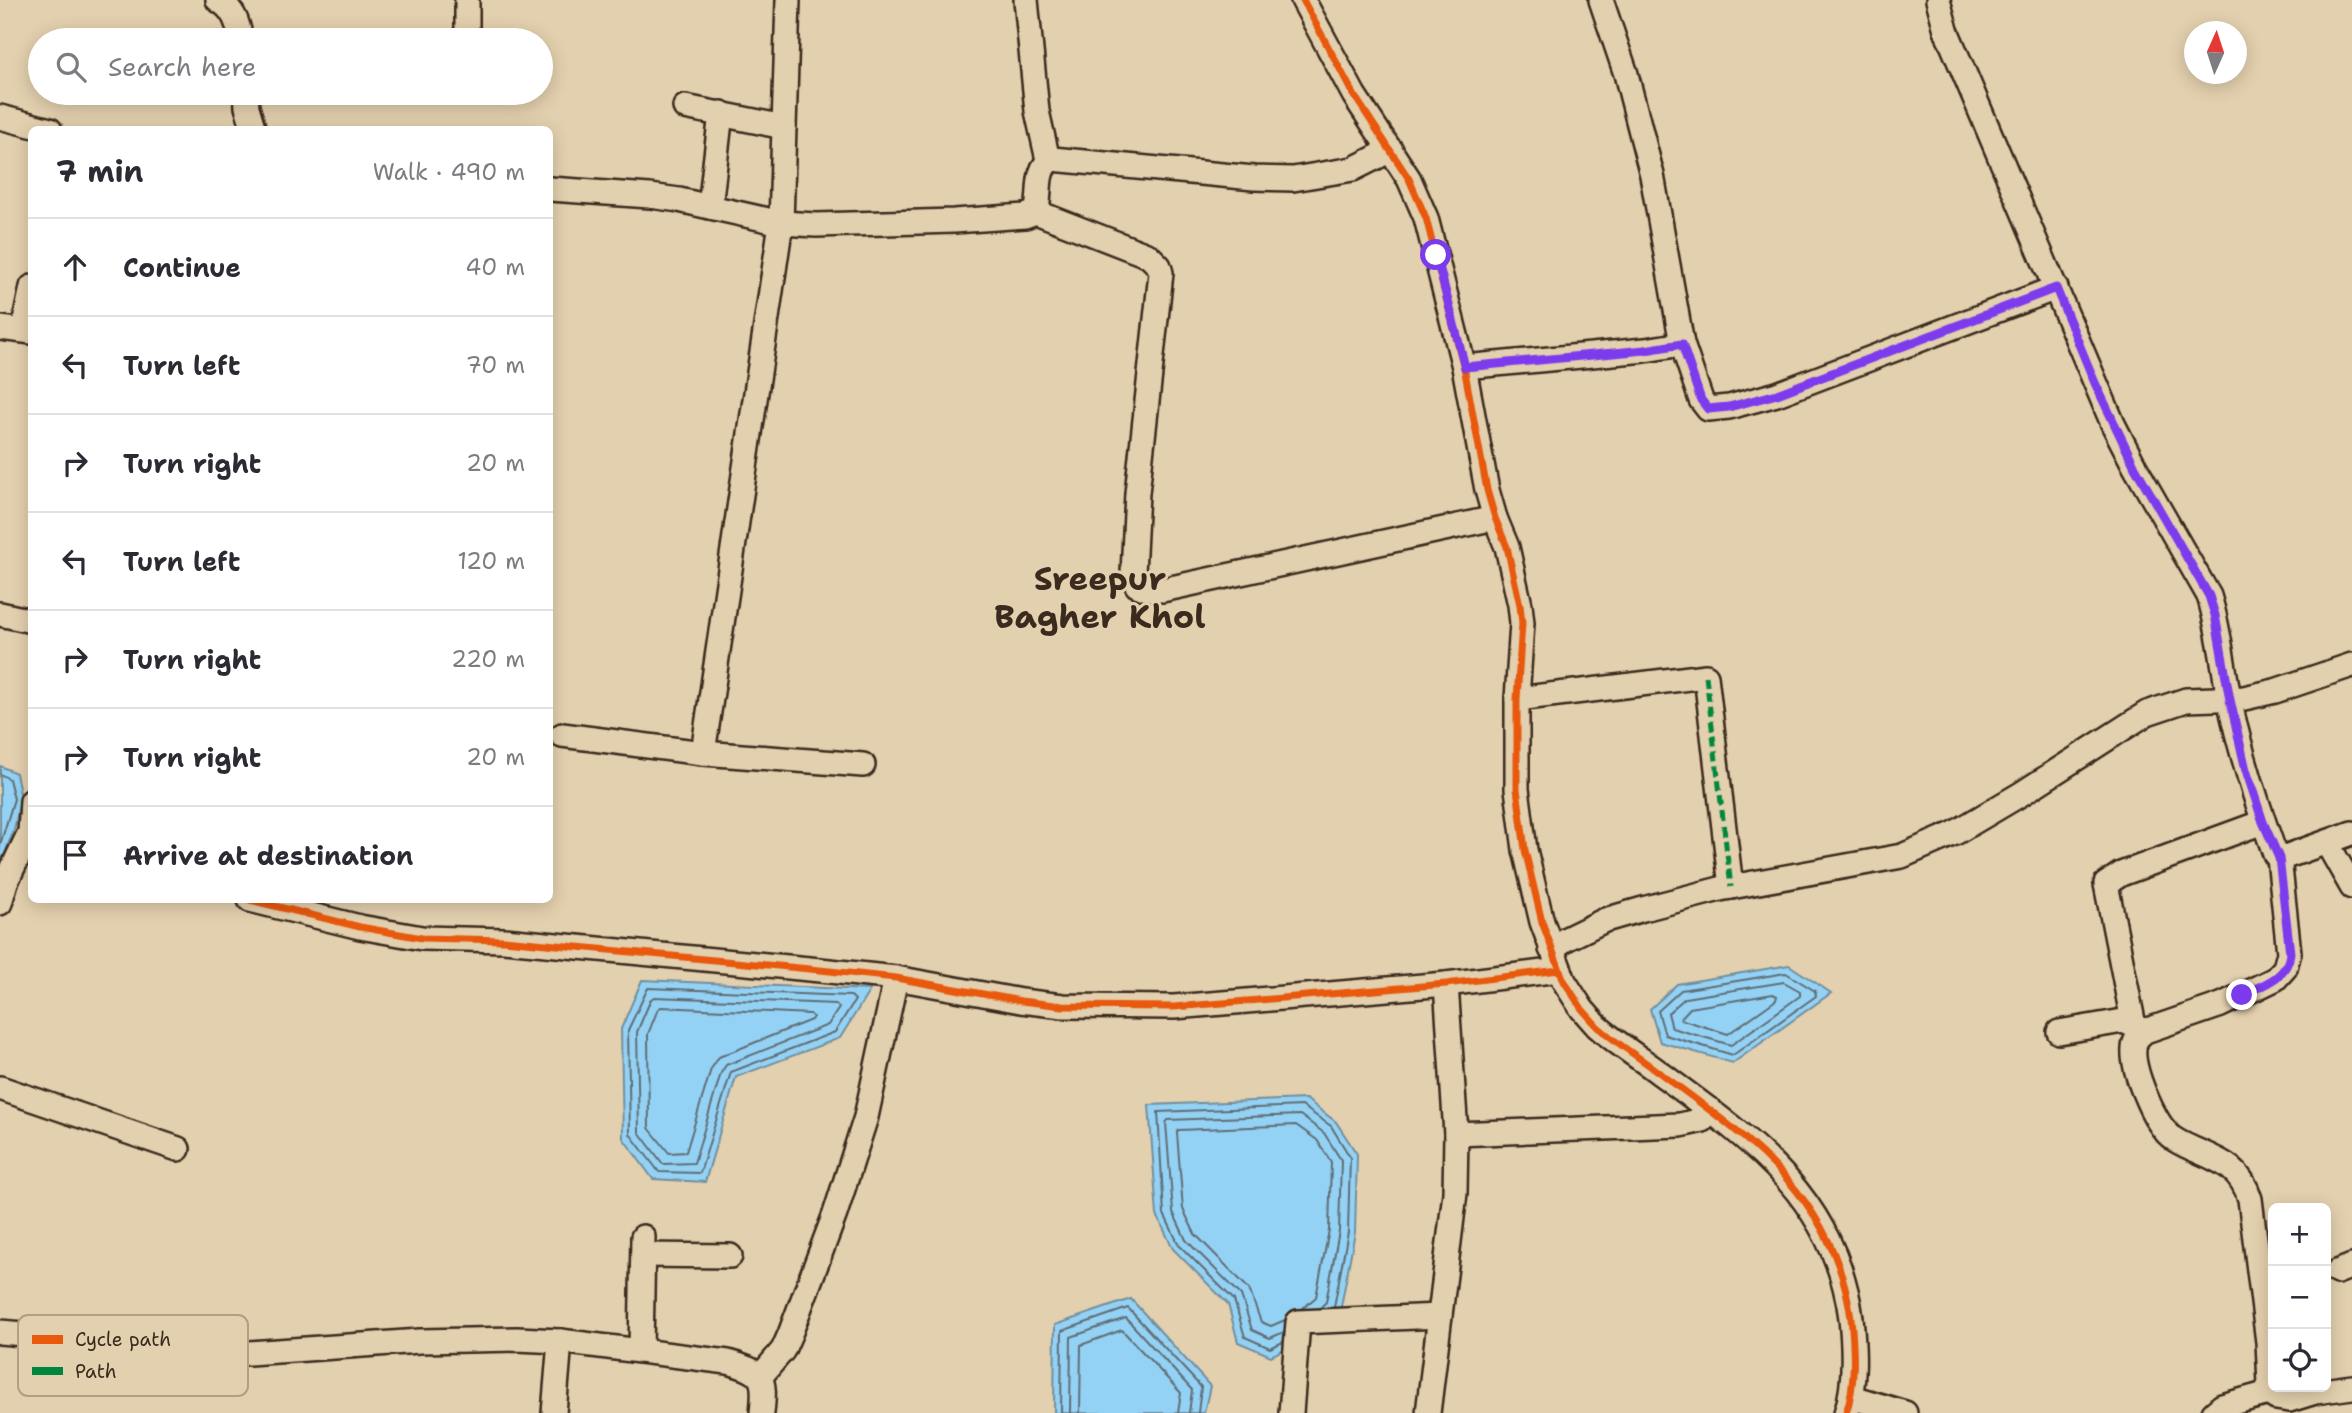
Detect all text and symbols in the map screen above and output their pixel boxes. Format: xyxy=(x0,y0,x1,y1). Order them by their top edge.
north arrow xyxy=(2184,21,2247,84)
search box xyxy=(28,28,553,105)
icon: search xyxy=(52,48,90,86)
text: Search here xyxy=(108,49,257,84)
text: 7 min xyxy=(56,151,143,192)
text: Walk · 490 m xyxy=(373,157,525,187)
route start xyxy=(1420,239,1451,270)
icon: ahead xyxy=(56,248,94,286)
text: Continue xyxy=(123,250,241,285)
text: 40 m xyxy=(465,252,525,282)
icon: left xyxy=(56,346,94,384)
text: Turn left xyxy=(123,348,240,383)
text: 70 m xyxy=(466,350,525,380)
icon: right xyxy=(56,444,94,482)
text: Turn right xyxy=(123,446,261,481)
text: 20 m xyxy=(466,448,525,478)
icon: left xyxy=(56,542,94,580)
text: Turn left xyxy=(123,544,240,579)
text: 120 m xyxy=(457,546,525,576)
district label: Sreepur Bagher Khol xyxy=(994,556,1206,639)
icon: right xyxy=(56,640,94,678)
text: Turn right xyxy=(123,642,261,677)
text: 220 m xyxy=(451,644,525,674)
icon: right xyxy=(56,738,94,776)
text: Turn right xyxy=(123,740,261,775)
text: 20 m xyxy=(466,742,525,772)
icon: arrive xyxy=(56,836,94,874)
text: Arrive at destination xyxy=(123,838,413,873)
route end xyxy=(2226,979,2257,1010)
map controls xyxy=(2268,1203,2331,1392)
button: + xyxy=(2268,1203,2331,1266)
button: − xyxy=(2268,1266,2331,1329)
legend xyxy=(18,1315,248,1396)
text: Cycle path xyxy=(75,1327,171,1352)
button: locate xyxy=(2268,1329,2331,1392)
text: Path xyxy=(75,1359,117,1384)

